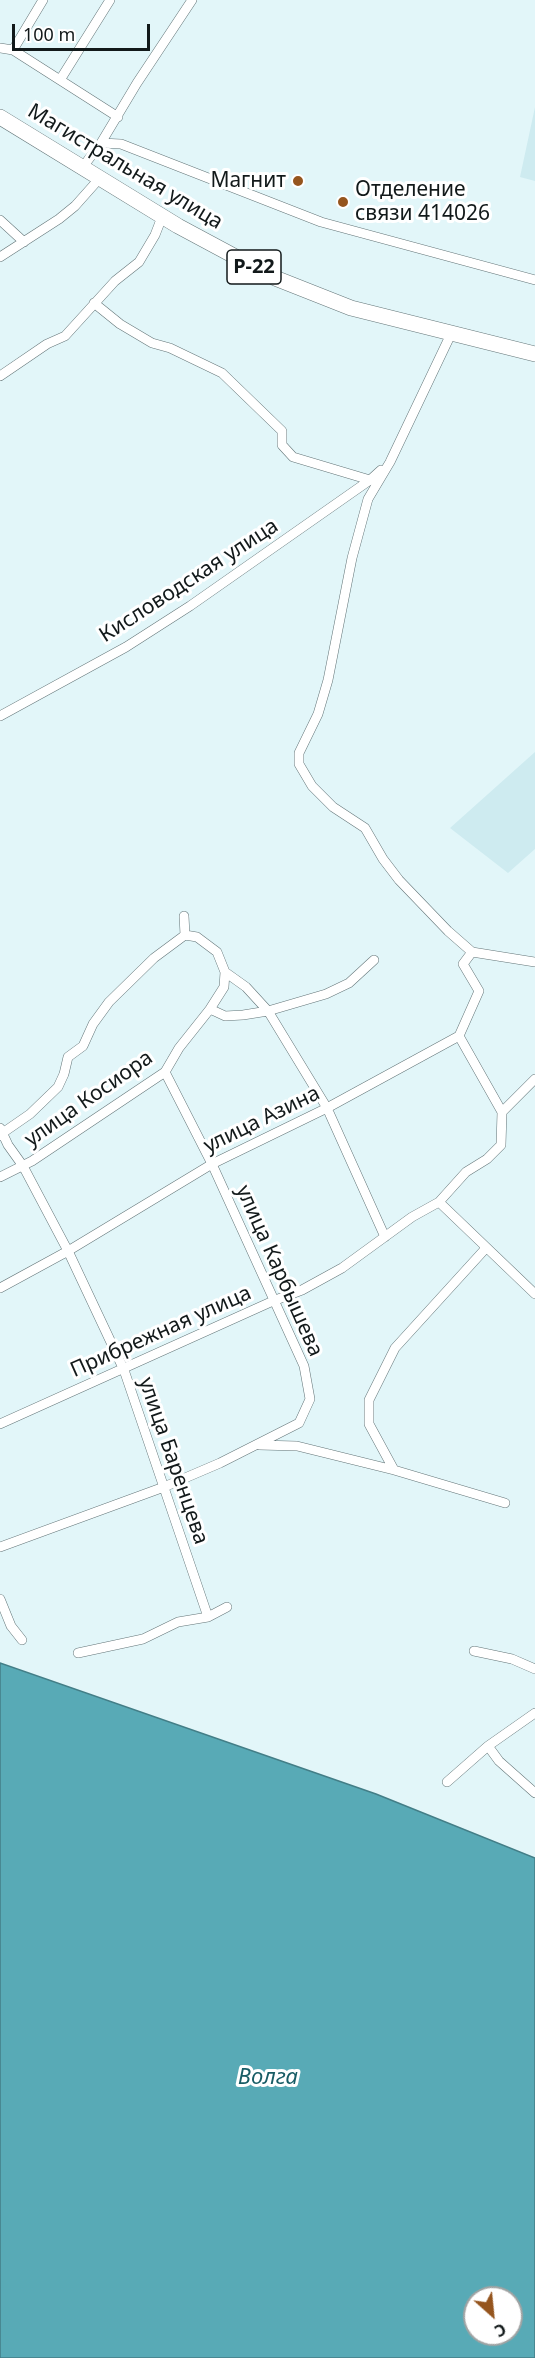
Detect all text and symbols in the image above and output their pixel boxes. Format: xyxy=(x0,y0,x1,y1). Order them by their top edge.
scale bar xyxy=(15,12,153,50)
text: 100 m xyxy=(23,22,75,46)
street label: Магистральная улица xyxy=(23,99,227,235)
place label: Магнит xyxy=(210,168,286,194)
marker: Магнит xyxy=(291,174,305,188)
place label: Отделение связи 414026 xyxy=(355,177,490,227)
marker: Отделение связи 414026 xyxy=(336,195,350,209)
road number: Р-22 xyxy=(227,250,281,284)
street label: Кисловодская улица xyxy=(95,514,283,648)
street label: улица Косиора xyxy=(20,1046,158,1152)
street label: улица Азина xyxy=(200,1081,324,1159)
street label: улица Карбышева xyxy=(230,1182,328,1360)
street label: Прибрежная улица xyxy=(67,1281,255,1383)
street label: улица Баренцева xyxy=(133,1374,213,1548)
water label: Волга xyxy=(238,2065,298,2091)
north arrow xyxy=(463,2286,523,2346)
text: С xyxy=(491,2318,510,2342)

